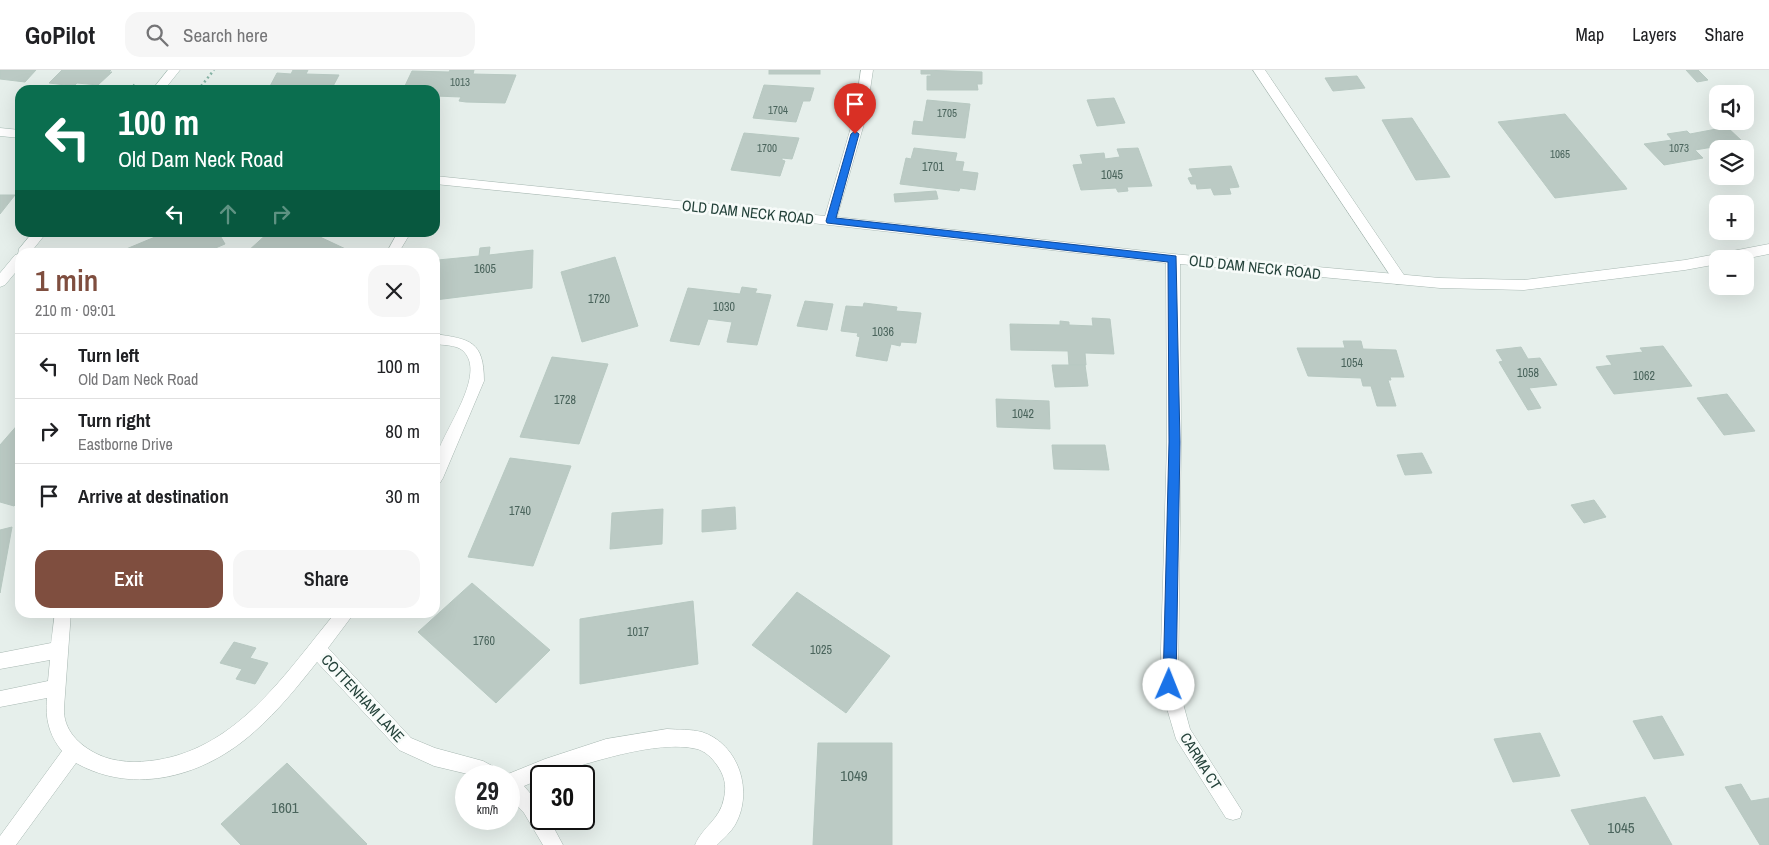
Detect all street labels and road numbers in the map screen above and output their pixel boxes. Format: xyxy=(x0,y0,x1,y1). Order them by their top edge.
street label: OLD DAM NECK ROAD xyxy=(681,195,815,229)
street label: OLD DAM NECK ROAD xyxy=(1188,250,1322,284)
street label: COTTENHAM LANE xyxy=(317,649,409,747)
street label: CARMA CT xyxy=(1175,728,1227,794)

